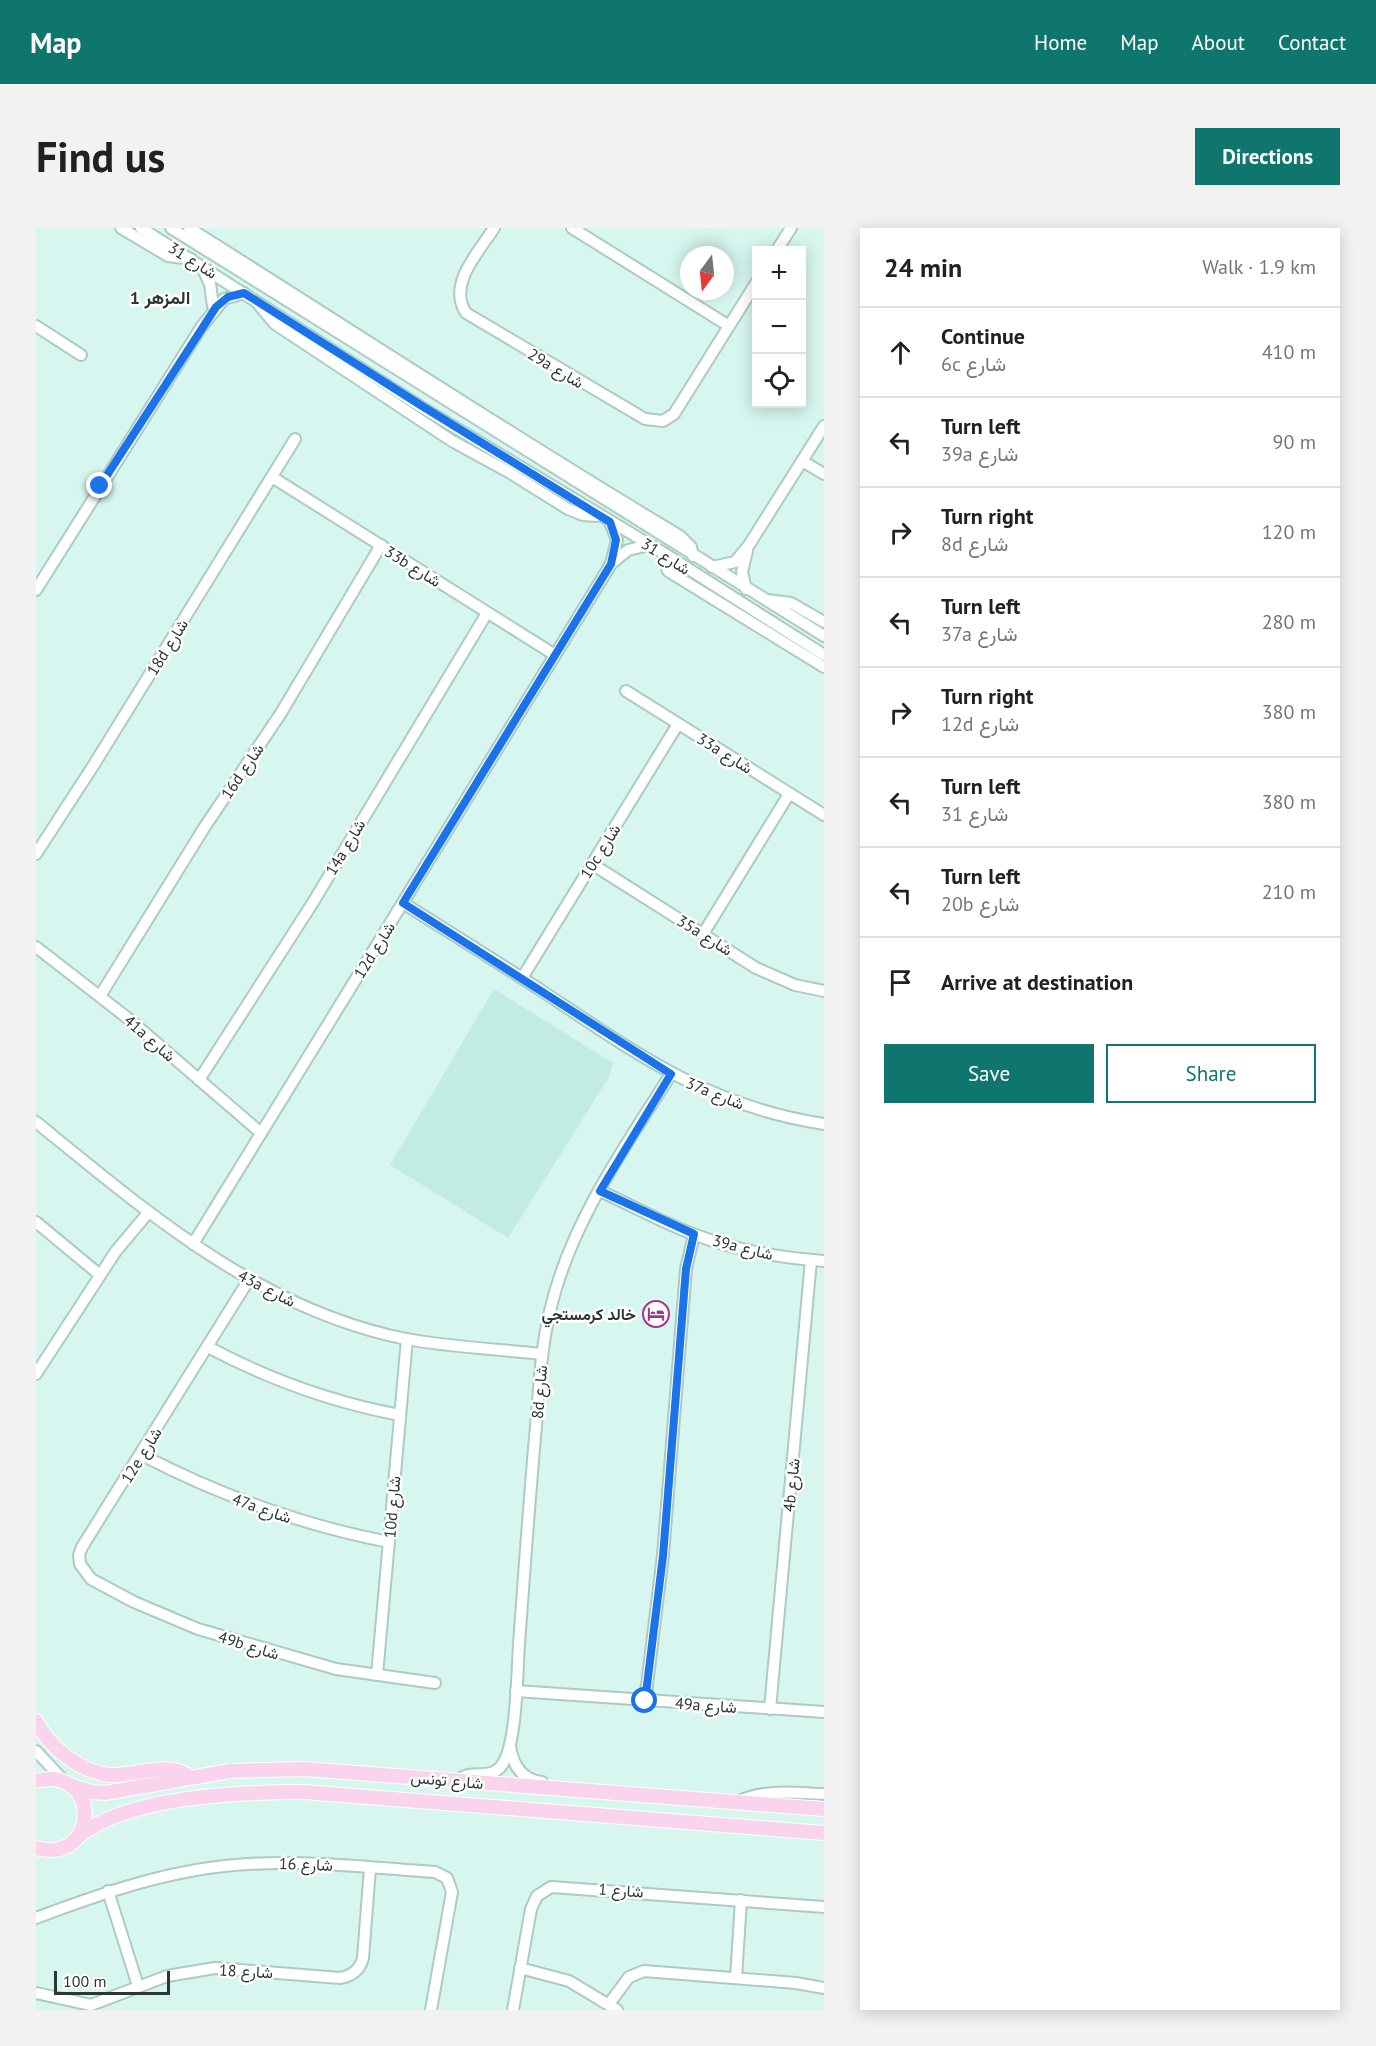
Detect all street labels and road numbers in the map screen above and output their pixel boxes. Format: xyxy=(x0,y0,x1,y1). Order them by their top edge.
street label: شارع 31 xyxy=(164,237,221,284)
street label: 29a شارع xyxy=(523,344,588,394)
street label: شارع 31 xyxy=(637,533,694,580)
street label: 33b شارع xyxy=(380,541,445,593)
street label: 18d شارع xyxy=(142,615,194,680)
street label: 33a شارع xyxy=(692,728,757,780)
street label: 16d شارع xyxy=(216,739,269,804)
street label: 14a شارع xyxy=(321,815,371,880)
street label: 10c شارع xyxy=(575,820,626,883)
street label: 35a شارع xyxy=(672,910,737,962)
street label: 12d شارع xyxy=(349,918,401,983)
street label: 41a شارع xyxy=(119,1010,180,1067)
street label: 37a شارع xyxy=(682,1072,747,1116)
street label: 39a شارع xyxy=(710,1230,775,1266)
street label: 43a شارع xyxy=(234,1265,299,1313)
street label: 8d شارع xyxy=(527,1364,553,1420)
street label: 12e شارع xyxy=(116,1423,168,1488)
street label: 4b شارع xyxy=(778,1457,806,1513)
street label: 10d شارع xyxy=(379,1475,407,1539)
street label: 47a شارع xyxy=(229,1489,294,1529)
street label: 49b شارع xyxy=(216,1626,282,1666)
street label: 49a شارع xyxy=(674,1693,738,1719)
street label: شارع تونس xyxy=(410,1767,484,1795)
street label: شارع 16 xyxy=(279,1853,333,1877)
street label: شارع 1 xyxy=(598,1878,644,1904)
street label: شارع 18 xyxy=(218,1960,273,1984)

